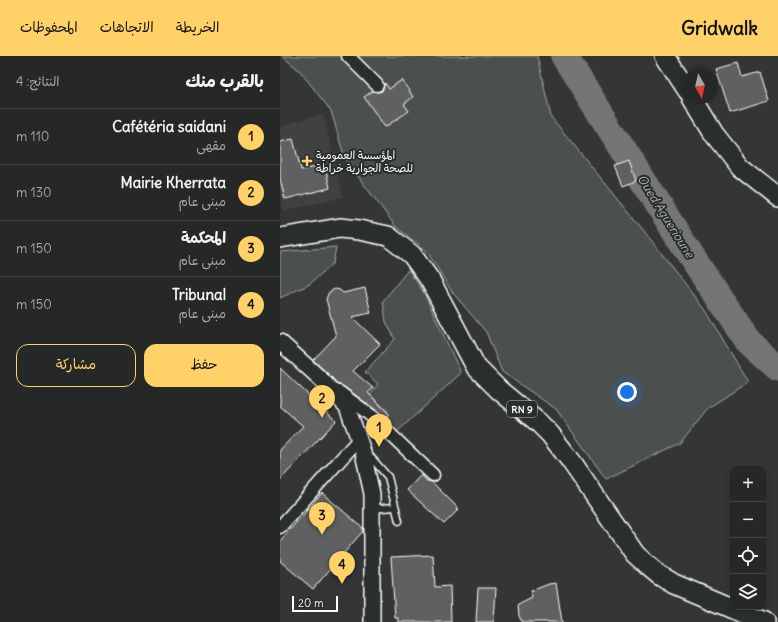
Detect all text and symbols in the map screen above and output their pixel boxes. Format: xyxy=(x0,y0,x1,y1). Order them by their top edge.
text: Gridwalk xyxy=(681,16,758,40)
text: المحفوظات xyxy=(20,18,78,36)
text: الاتجاهات xyxy=(100,18,154,36)
text: الخريطة xyxy=(176,18,219,36)
north arrow xyxy=(682,68,718,104)
text: بالقرب منك xyxy=(185,70,264,92)
text: النتائج: 4 xyxy=(16,73,60,90)
text: Cafétéria saidani xyxy=(112,117,226,136)
text: 110 m xyxy=(16,128,49,145)
text: 1 xyxy=(248,128,254,145)
text: مقهى xyxy=(196,137,226,154)
place label: المؤسسة العمومية للصحة الجوارية خراطة xyxy=(316,148,413,175)
marker: المؤسسة العمومية للصحة الجوارية خراطة xyxy=(301,155,313,167)
water label: Oued Aguerioune xyxy=(634,172,698,262)
text: Mairie Kherrata xyxy=(121,173,226,192)
text: 130 m xyxy=(16,184,52,201)
text: 2 xyxy=(247,184,255,201)
text: مبنى عام xyxy=(178,193,226,210)
text: المحكمة xyxy=(181,228,226,247)
text: 150 m xyxy=(16,240,52,257)
text: 3 xyxy=(247,240,255,257)
text: مبنى عام xyxy=(178,252,226,269)
text: Tribunal xyxy=(172,285,226,304)
text: 150 m xyxy=(16,296,52,313)
text: 4 xyxy=(247,296,255,313)
text: مبنى عام xyxy=(178,305,226,322)
button: مشاركة xyxy=(16,344,136,387)
button: حفظ xyxy=(144,344,264,387)
your location xyxy=(617,382,637,402)
pin: 2 xyxy=(309,385,335,418)
road number: RN 9 xyxy=(507,401,537,417)
pin: 1 xyxy=(366,414,392,447)
map controls xyxy=(730,466,766,610)
button: + xyxy=(730,466,766,502)
pin: 3 xyxy=(309,502,335,535)
button: − xyxy=(730,502,766,538)
button: locate xyxy=(730,538,766,574)
pin: 4 xyxy=(329,551,355,584)
button: layers xyxy=(730,574,766,610)
scale bar xyxy=(292,594,338,613)
text: 20 m xyxy=(298,596,324,610)

